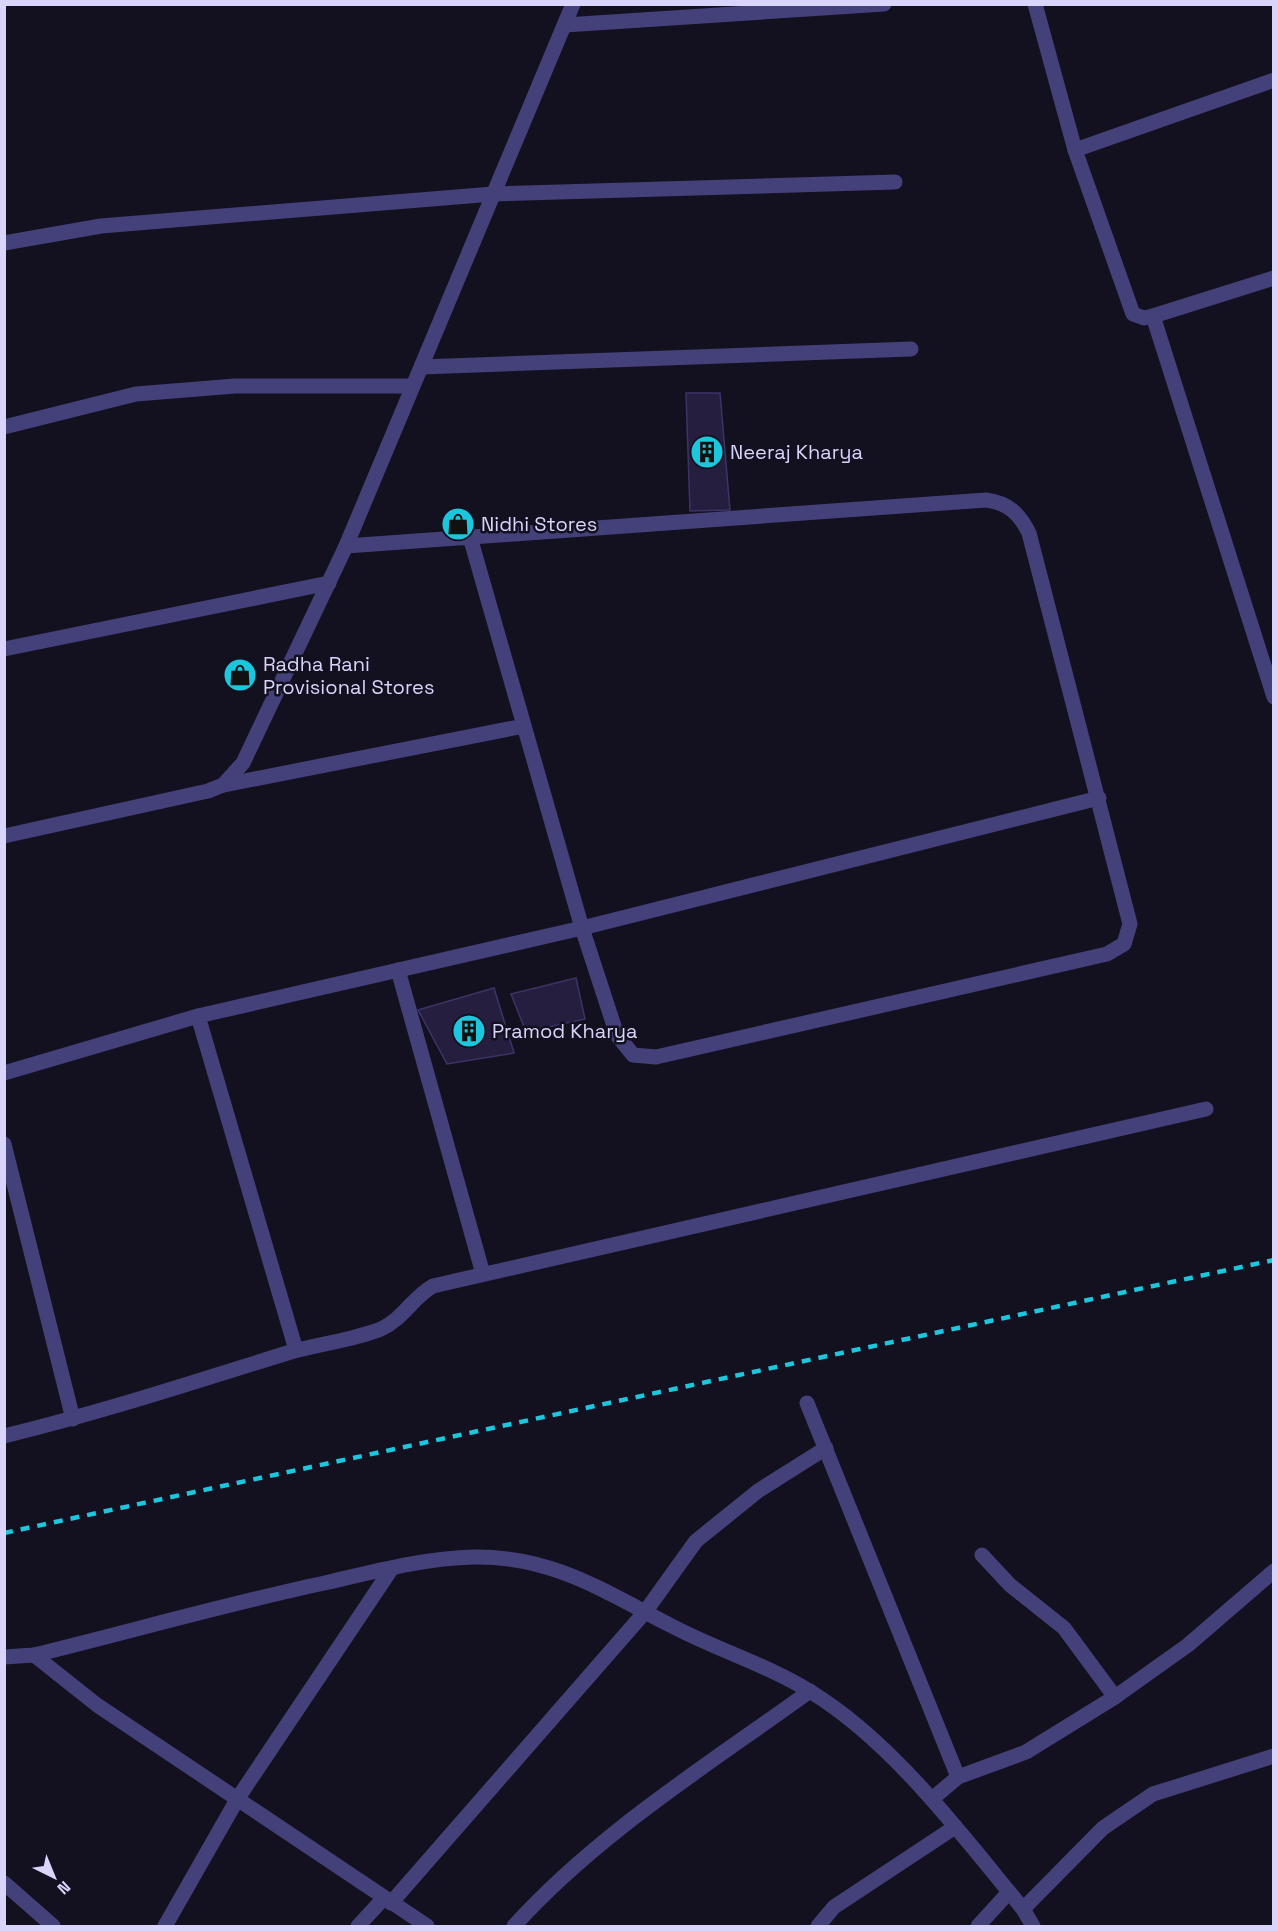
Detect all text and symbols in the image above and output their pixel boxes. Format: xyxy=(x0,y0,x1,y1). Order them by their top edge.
building icon: Neeraj Kharya xyxy=(689,434,725,470)
place label: Neeraj Kharya xyxy=(730,439,863,465)
shop icon: Nidhi Stores xyxy=(440,506,476,542)
place label: Nidhi Stores xyxy=(481,511,597,537)
place label: Radha Rani Provisional Stores xyxy=(263,651,434,700)
shop icon: Radha Rani Provisional Stores xyxy=(222,657,258,693)
building icon: Pramod Kharya xyxy=(451,1013,487,1049)
place label: Pramod Kharya xyxy=(492,1018,638,1044)
north arrow xyxy=(24,1847,84,1907)
text: N xyxy=(53,1876,75,1899)

